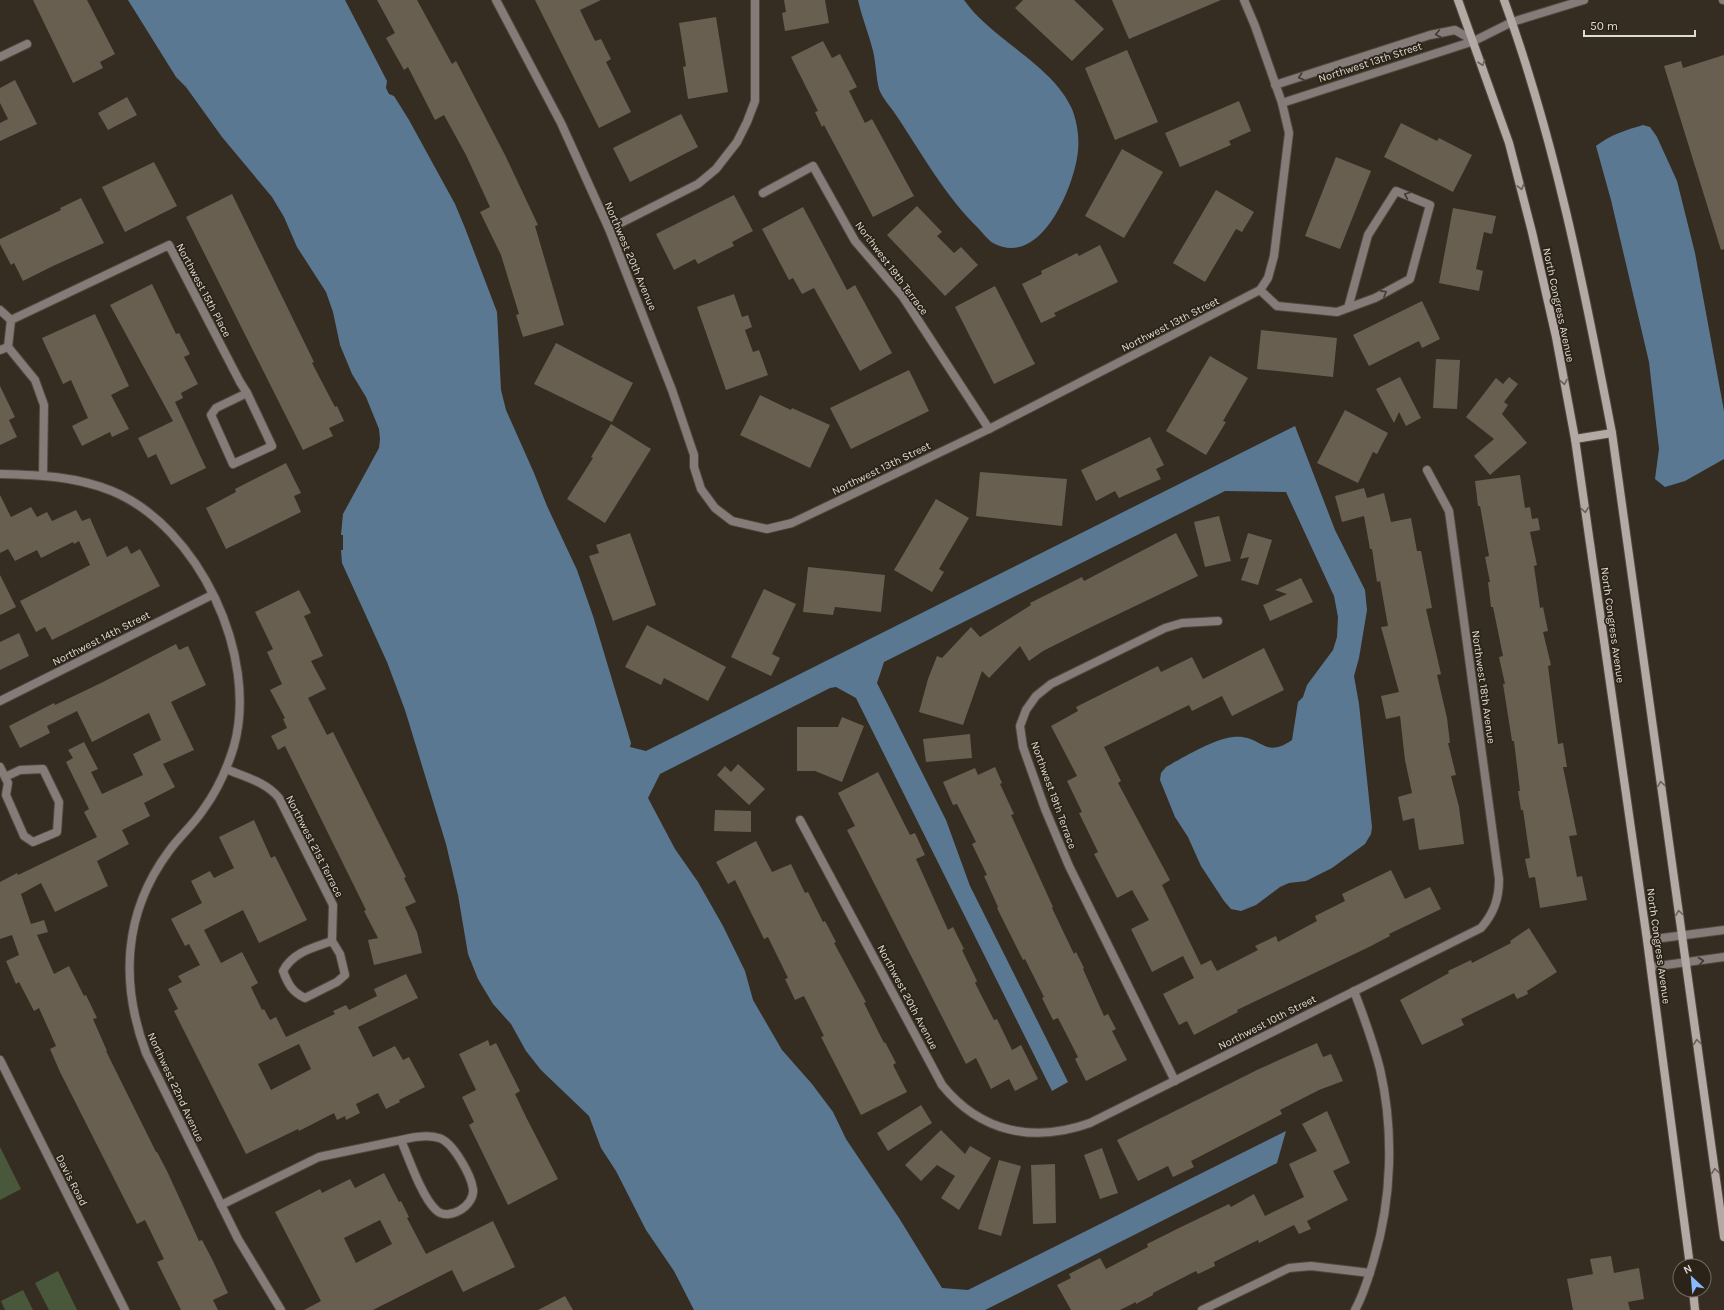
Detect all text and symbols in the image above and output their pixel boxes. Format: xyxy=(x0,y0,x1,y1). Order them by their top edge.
scale bar xyxy=(1584,12,1695,38)
text: 50 m xyxy=(1590,19,1618,33)
one-way arrow xyxy=(1435,29,1441,37)
street label: Northwest 13th Street xyxy=(1317,40,1424,85)
one-way arrow xyxy=(1477,59,1485,66)
one-way arrow xyxy=(1298,72,1305,80)
one-way arrow xyxy=(1516,184,1524,190)
one-way arrow xyxy=(1404,192,1411,200)
street label: Northwest 20th Avenue xyxy=(602,200,660,313)
street label: Northwest 19th Terrace xyxy=(852,219,931,318)
street label: Northwest 15th Place xyxy=(173,241,234,340)
street label: North Congress Avenue xyxy=(1540,247,1577,364)
one-way arrow xyxy=(1380,290,1387,297)
street label: Northwest 13th Street xyxy=(1119,294,1221,355)
one-way arrow xyxy=(1559,379,1568,385)
street label: Northwest 13th Street xyxy=(830,439,933,498)
one-way arrow xyxy=(1580,507,1589,513)
street label: North Congress Avenue xyxy=(1598,566,1627,684)
street label: Northwest 14th Street xyxy=(50,608,152,669)
street label: Northwest 18th Avenue xyxy=(1469,630,1498,745)
street label: Northwest 19th Terrace xyxy=(1028,740,1079,851)
one-way arrow xyxy=(1657,781,1666,787)
street label: Northwest 21st Terrace xyxy=(283,793,346,900)
street label: North Congress Avenue xyxy=(1644,887,1673,1005)
one-way arrow xyxy=(1675,910,1684,916)
street label: Northwest 20th Avenue xyxy=(874,943,941,1052)
one-way arrow xyxy=(1698,956,1704,965)
street label: Northwest 10th Street xyxy=(1216,992,1318,1053)
street label: Northwest 22nd Avenue xyxy=(144,1030,207,1144)
one-way arrow xyxy=(1693,1039,1702,1045)
street label: Davis Road xyxy=(53,1152,90,1208)
one-way arrow xyxy=(1711,1168,1720,1174)
north arrow xyxy=(1672,1258,1712,1298)
text: N xyxy=(1681,1262,1694,1277)

